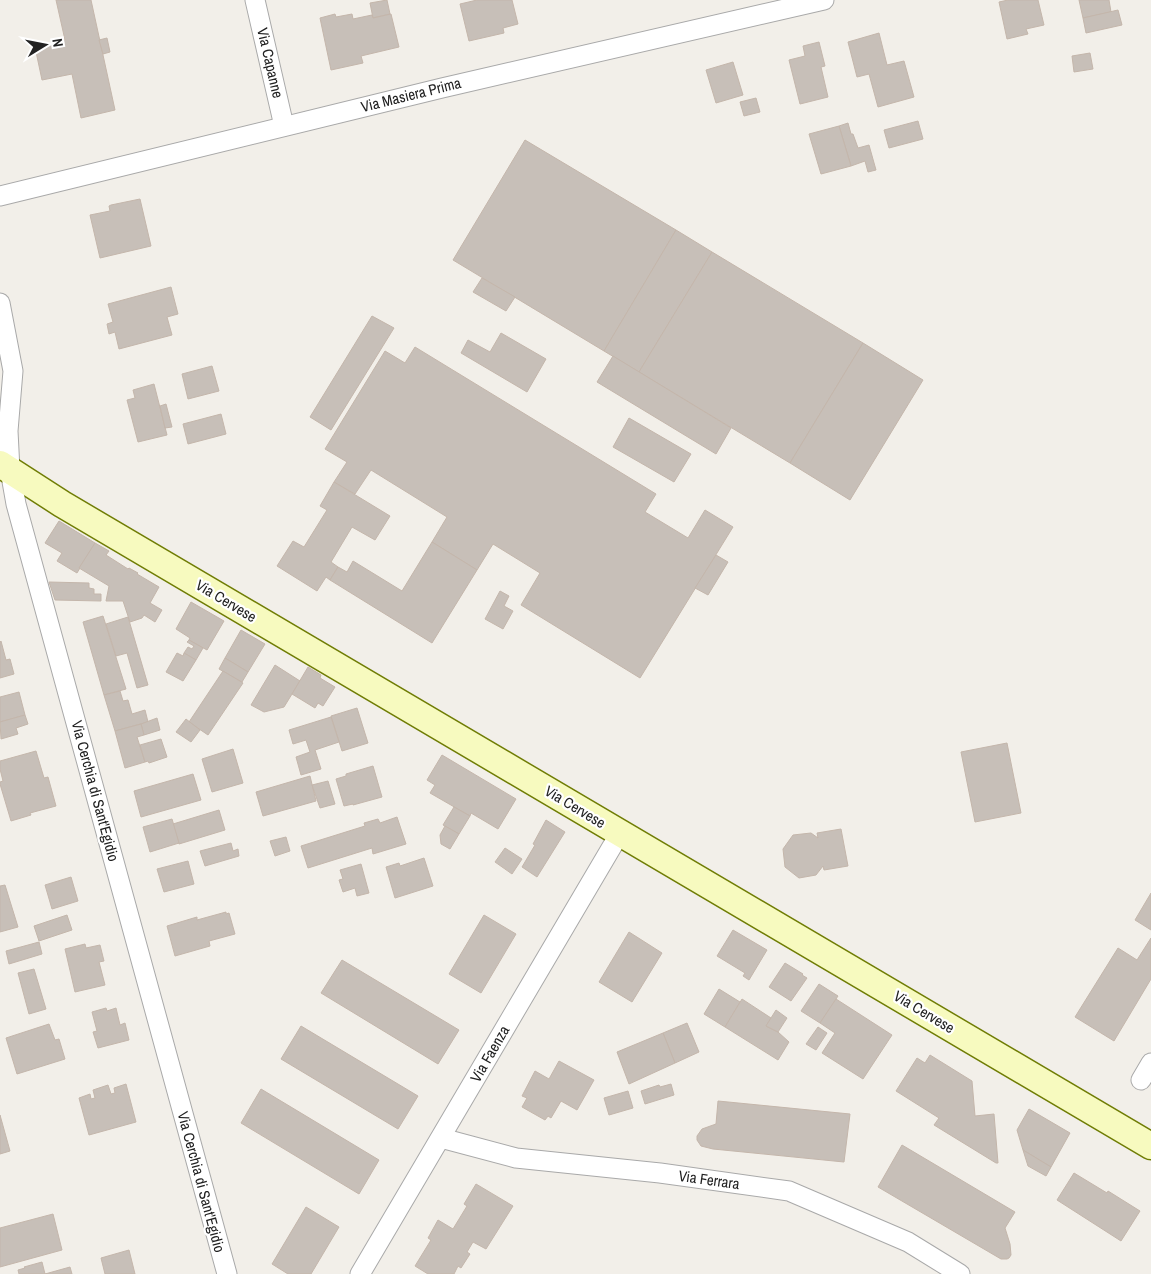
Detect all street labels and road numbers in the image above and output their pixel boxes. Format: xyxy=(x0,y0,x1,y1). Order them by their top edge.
street label: Via Capanne xyxy=(252,26,289,100)
street label: Via Masiera Prima xyxy=(359,72,463,117)
street label: Via Cervese xyxy=(192,574,261,627)
street label: Via Cerchia di Sant'Egidio xyxy=(67,718,124,864)
street label: Via Cervese xyxy=(541,780,610,833)
street label: Via Cervese xyxy=(890,985,959,1038)
street label: Via Faenza xyxy=(465,1021,514,1086)
street label: Via Cerchia di Sant'Egidio xyxy=(173,1109,230,1255)
street label: Via Ferrara xyxy=(677,1165,741,1194)

